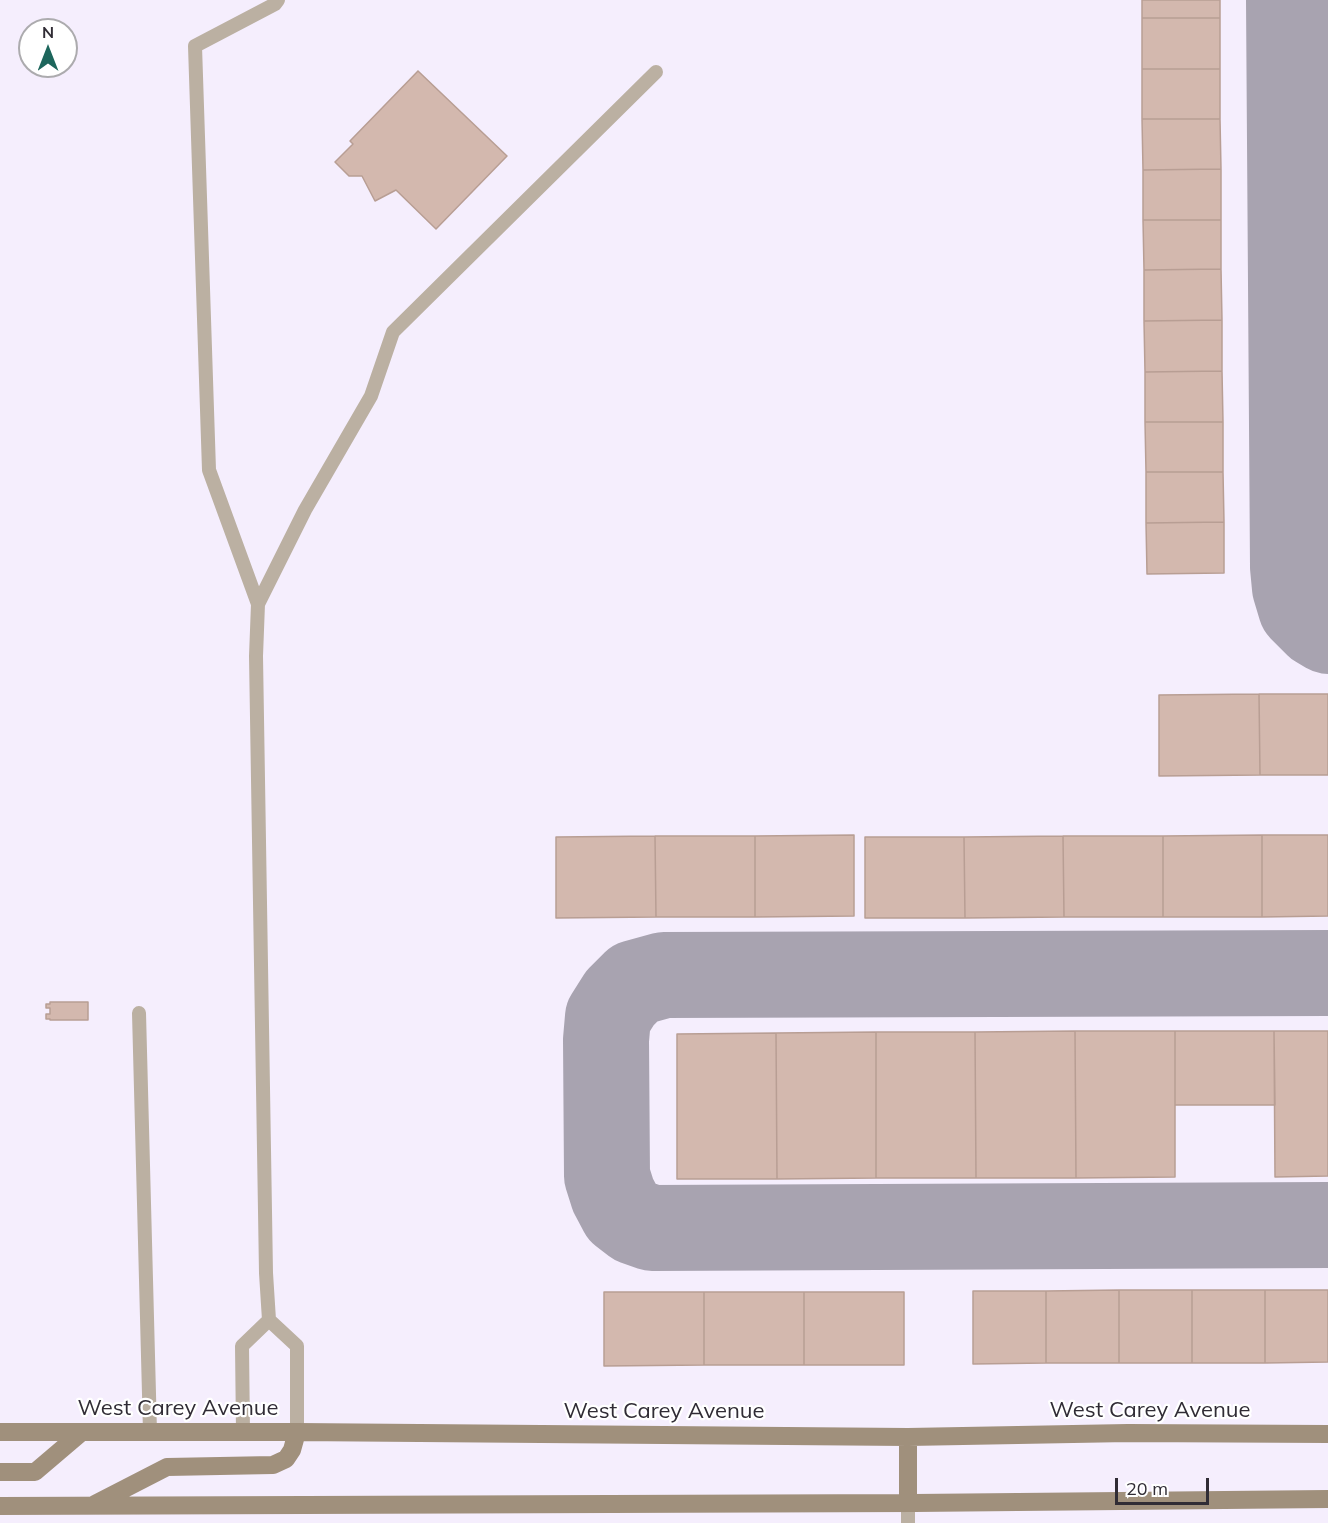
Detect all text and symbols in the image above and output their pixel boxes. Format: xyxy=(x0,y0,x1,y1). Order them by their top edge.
north arrow xyxy=(18,18,78,78)
text: N xyxy=(42,22,54,42)
street label: West Carey Avenue xyxy=(78,1395,278,1421)
street label: West Carey Avenue xyxy=(1050,1397,1250,1423)
street label: West Carey Avenue xyxy=(564,1398,764,1424)
scale bar xyxy=(1118,1466,1212,1504)
text: 20 m xyxy=(1126,1477,1168,1500)

